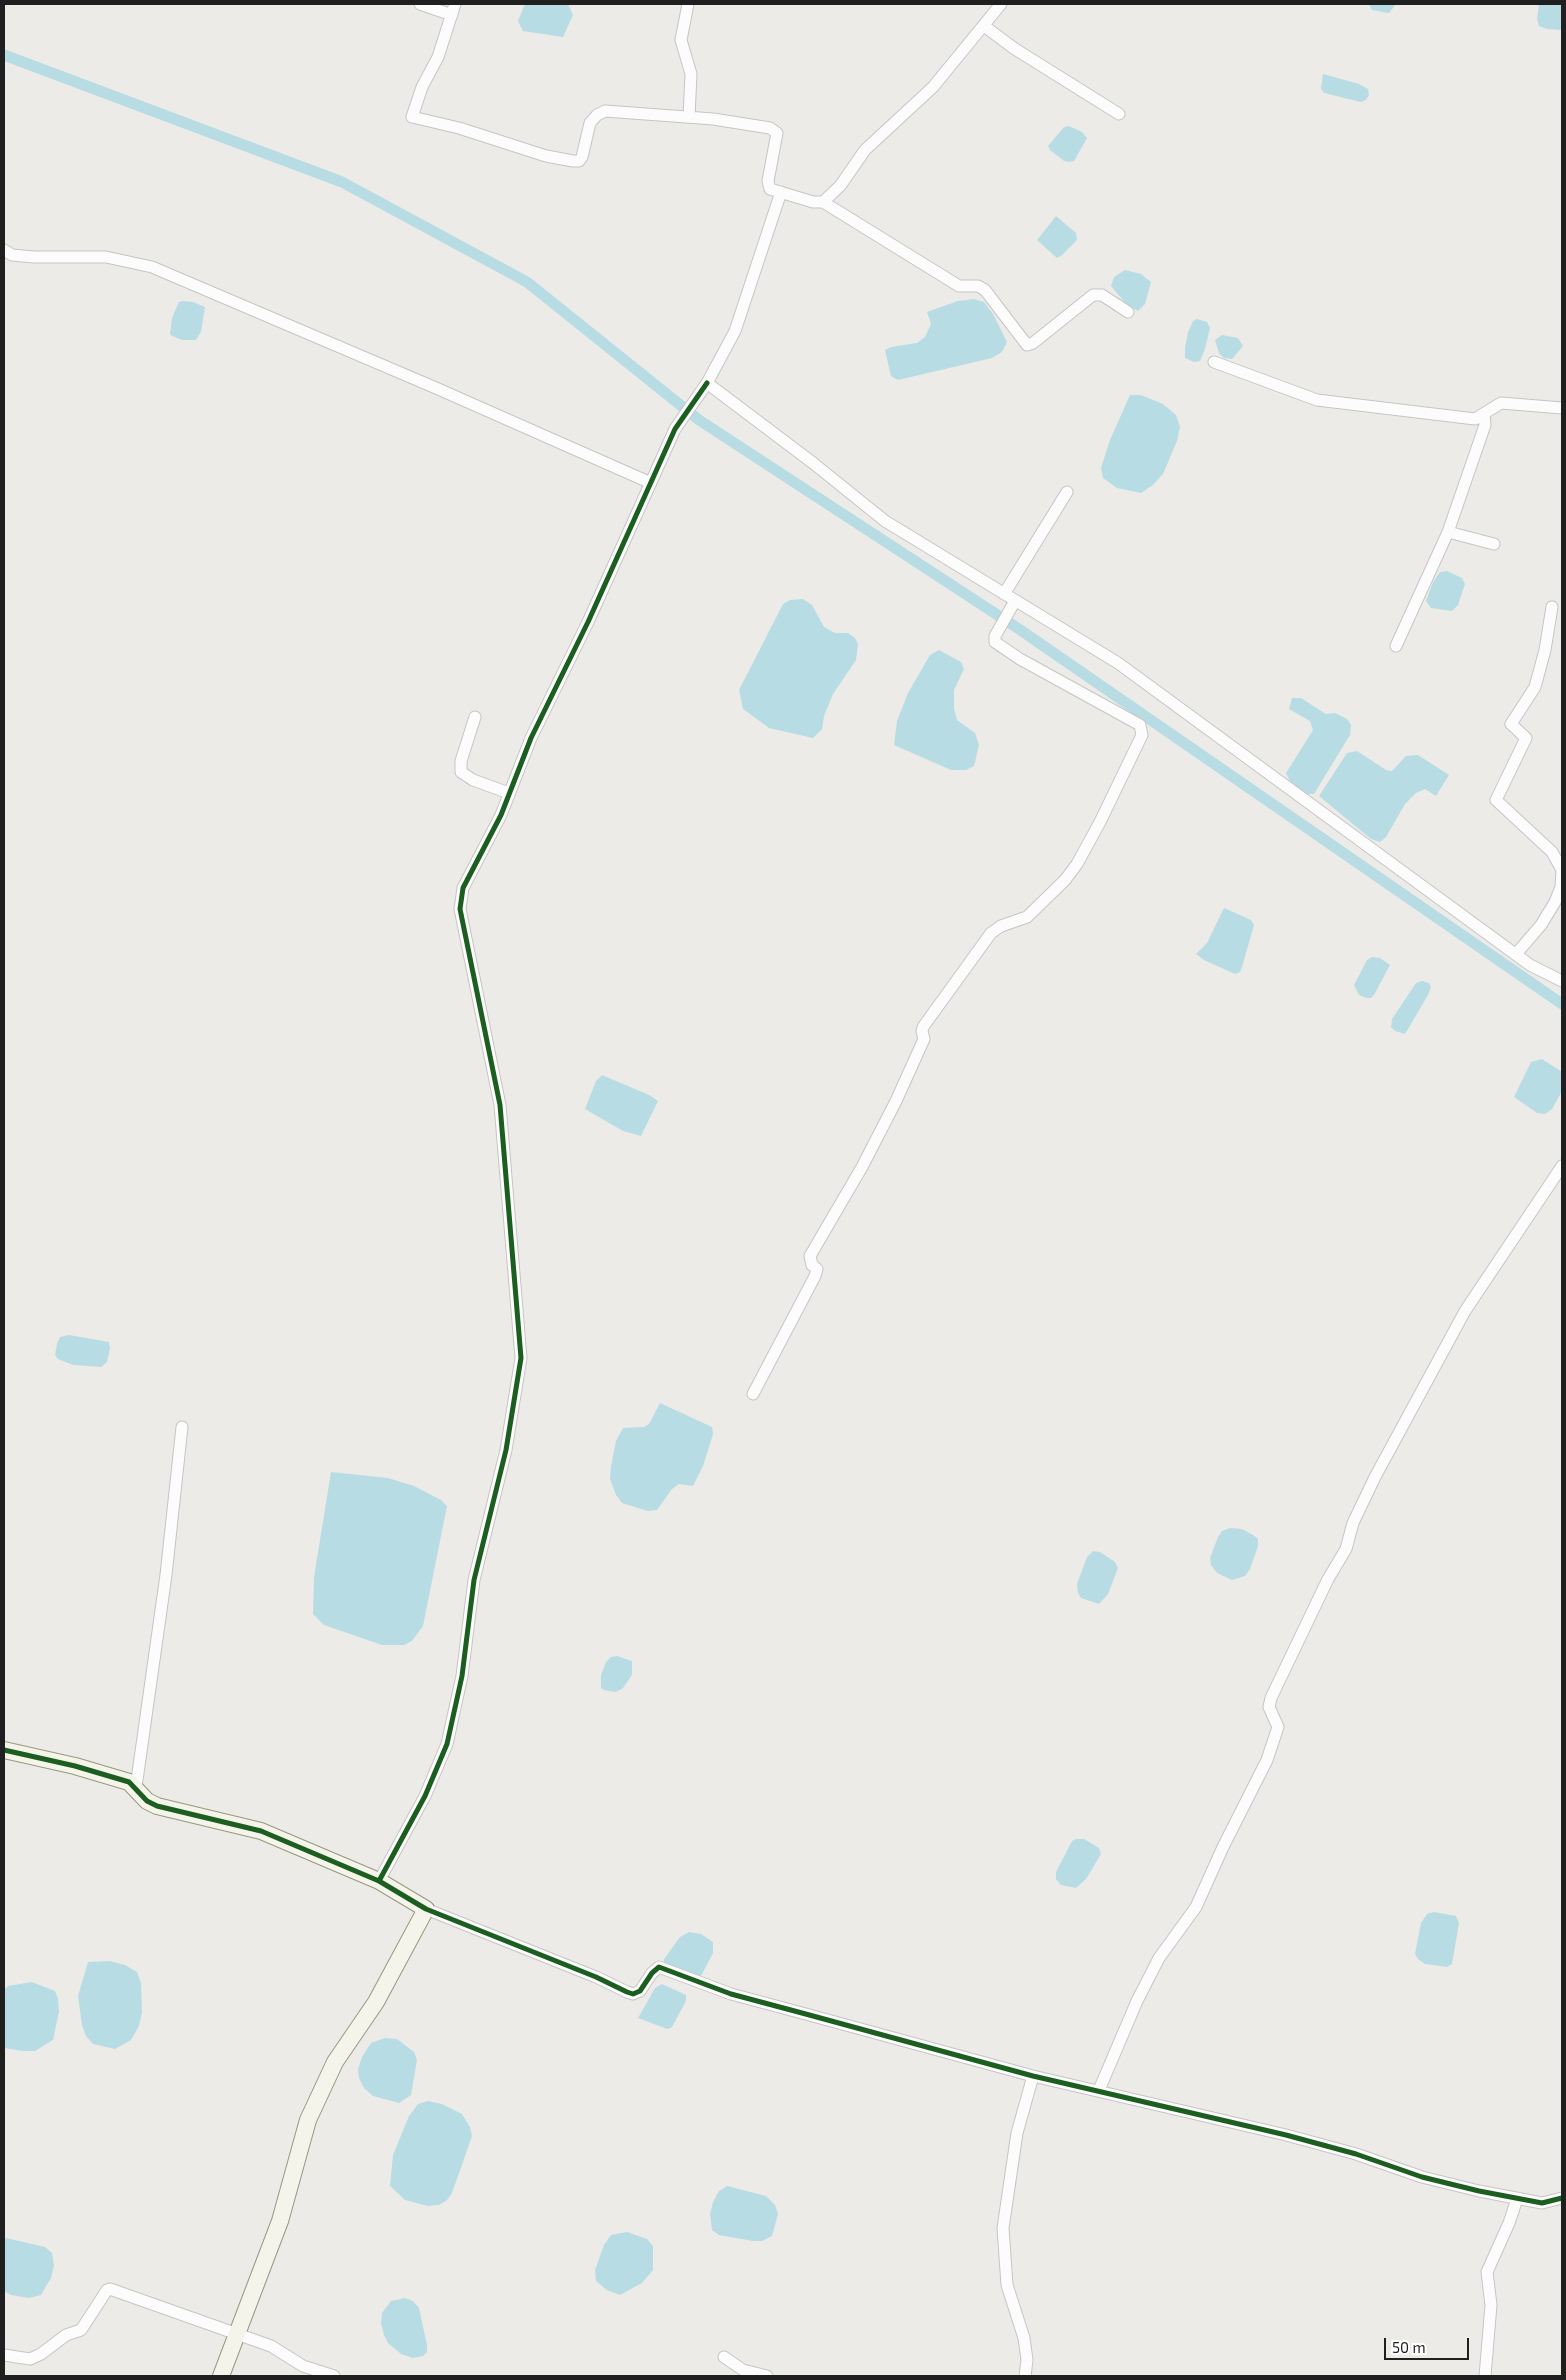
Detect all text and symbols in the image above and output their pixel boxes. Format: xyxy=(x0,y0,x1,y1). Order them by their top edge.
scale bar xyxy=(1386,2328,1471,2360)
text: 50 m xyxy=(1392,2338,1426,2356)

